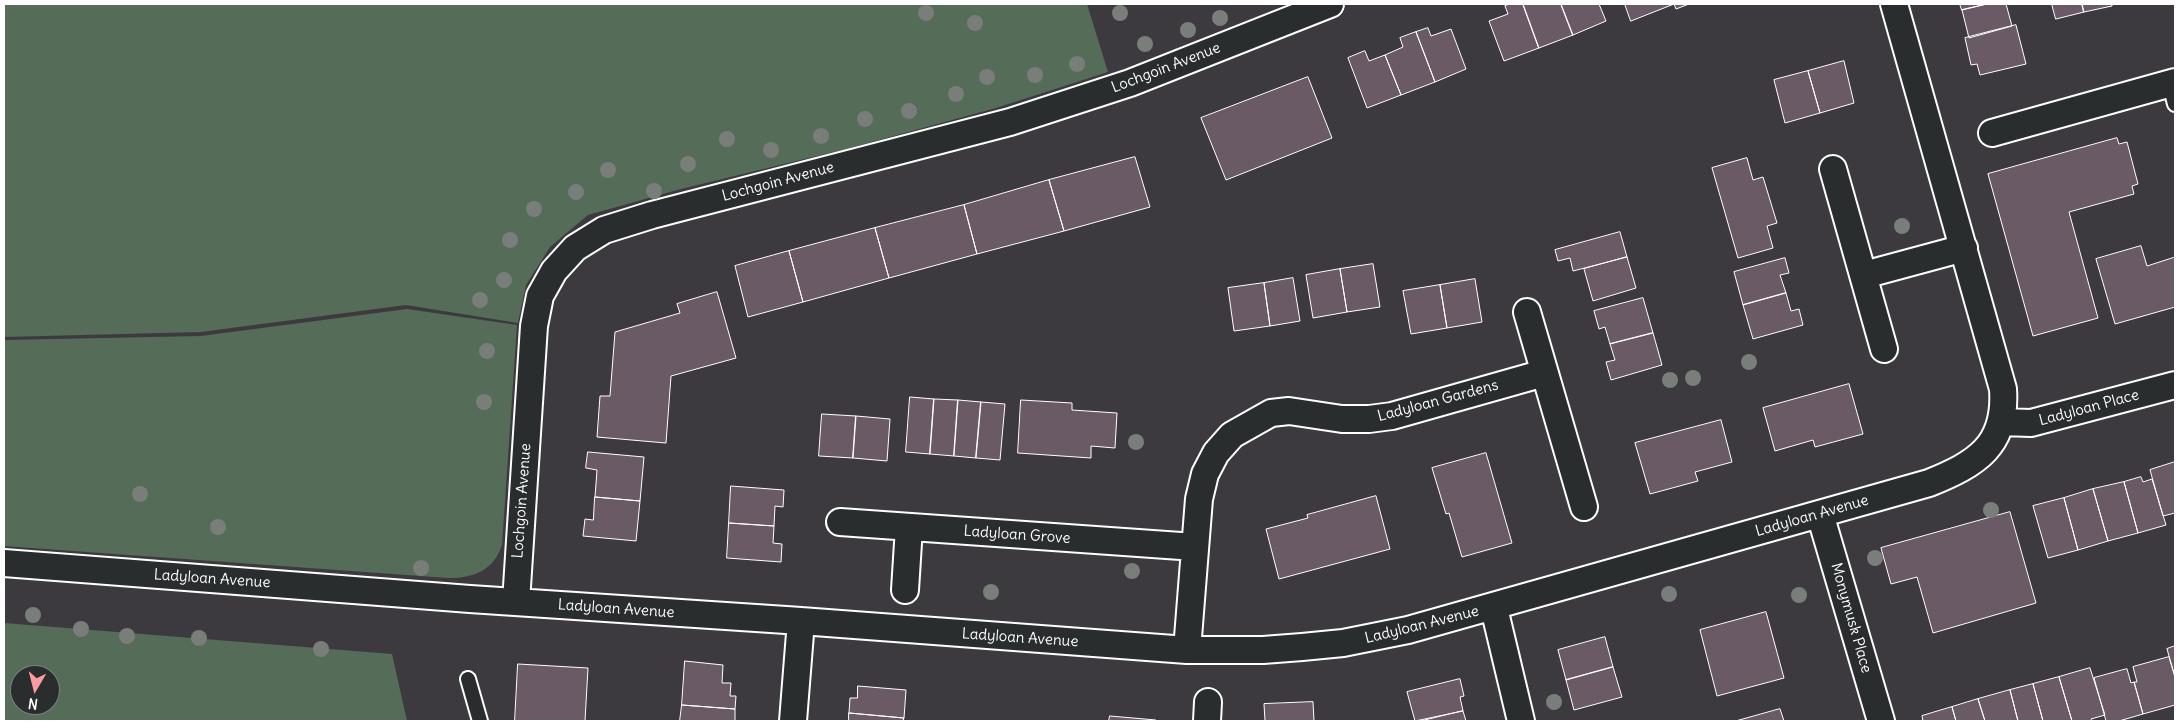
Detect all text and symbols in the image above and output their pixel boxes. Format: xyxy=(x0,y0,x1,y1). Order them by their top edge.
street label: Lochgoin Avenue xyxy=(1109,39,1223,97)
street label: Lochgoin Avenue xyxy=(720,158,836,206)
street label: Ladyloan Gardens xyxy=(1376,376,1500,426)
street label: Ladyloan Place xyxy=(2037,386,2141,430)
street label: Lochgoin Avenue xyxy=(509,443,535,559)
street label: Ladyloan Avenue xyxy=(1753,491,1871,541)
street label: Ladyloan Grove xyxy=(963,522,1071,548)
street label: Monymusk Place xyxy=(1827,561,1875,675)
street label: Ladyloan Avenue xyxy=(153,566,271,592)
street label: Ladyloan Avenue xyxy=(557,596,675,622)
street label: Ladyloan Avenue xyxy=(1363,602,1481,648)
street label: Ladyloan Avenue xyxy=(961,625,1079,651)
north arrow xyxy=(10,665,60,715)
text: N xyxy=(27,694,39,713)

